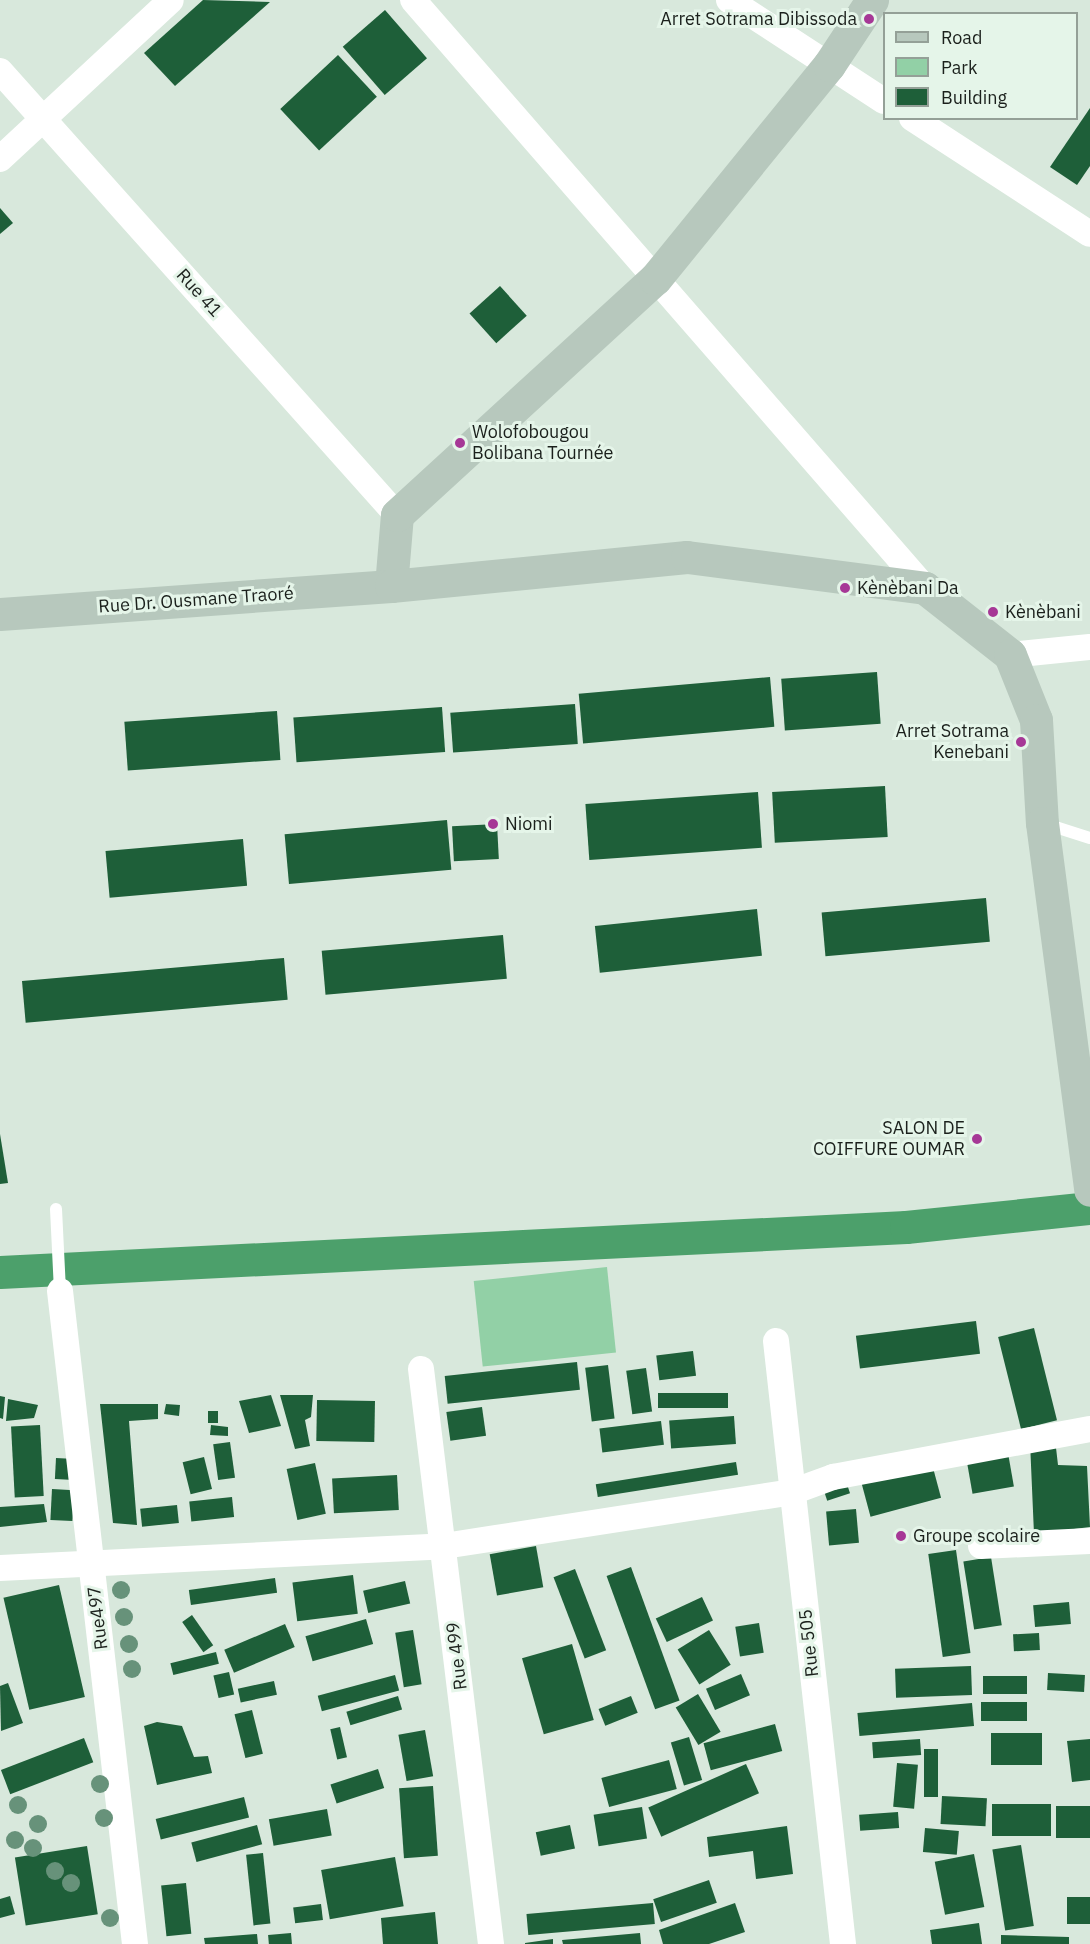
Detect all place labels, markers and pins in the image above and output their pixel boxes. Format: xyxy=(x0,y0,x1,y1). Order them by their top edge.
place label: Arret Sotrama Dibissoda xyxy=(660,8,857,30)
marker: Arret Sotrama Dibissoda xyxy=(862,12,876,26)
place label: Wolofobougou Bolibana Tournée xyxy=(472,422,613,464)
marker: Wolofobougou Bolibana Tournée xyxy=(453,436,467,450)
place label: Kènèbani Da xyxy=(857,577,959,599)
marker: Kènèbani Da xyxy=(838,581,852,595)
place label: Kènèbani xyxy=(1005,601,1081,623)
marker: Kènèbani xyxy=(986,605,1000,619)
place label: Arret Sotrama Kenebani xyxy=(896,721,1009,764)
marker: Arret Sotrama Kenebani xyxy=(1014,735,1028,749)
place label: Niomi xyxy=(505,813,553,835)
marker: Niomi xyxy=(486,817,500,831)
place label: SALON DE COIFFURE OUMAR xyxy=(813,1118,965,1160)
marker: SALON DE COIFFURE OUMAR xyxy=(970,1132,984,1146)
place label: Groupe scolaire xyxy=(913,1525,1040,1547)
marker: Groupe scolaire xyxy=(894,1529,908,1543)

